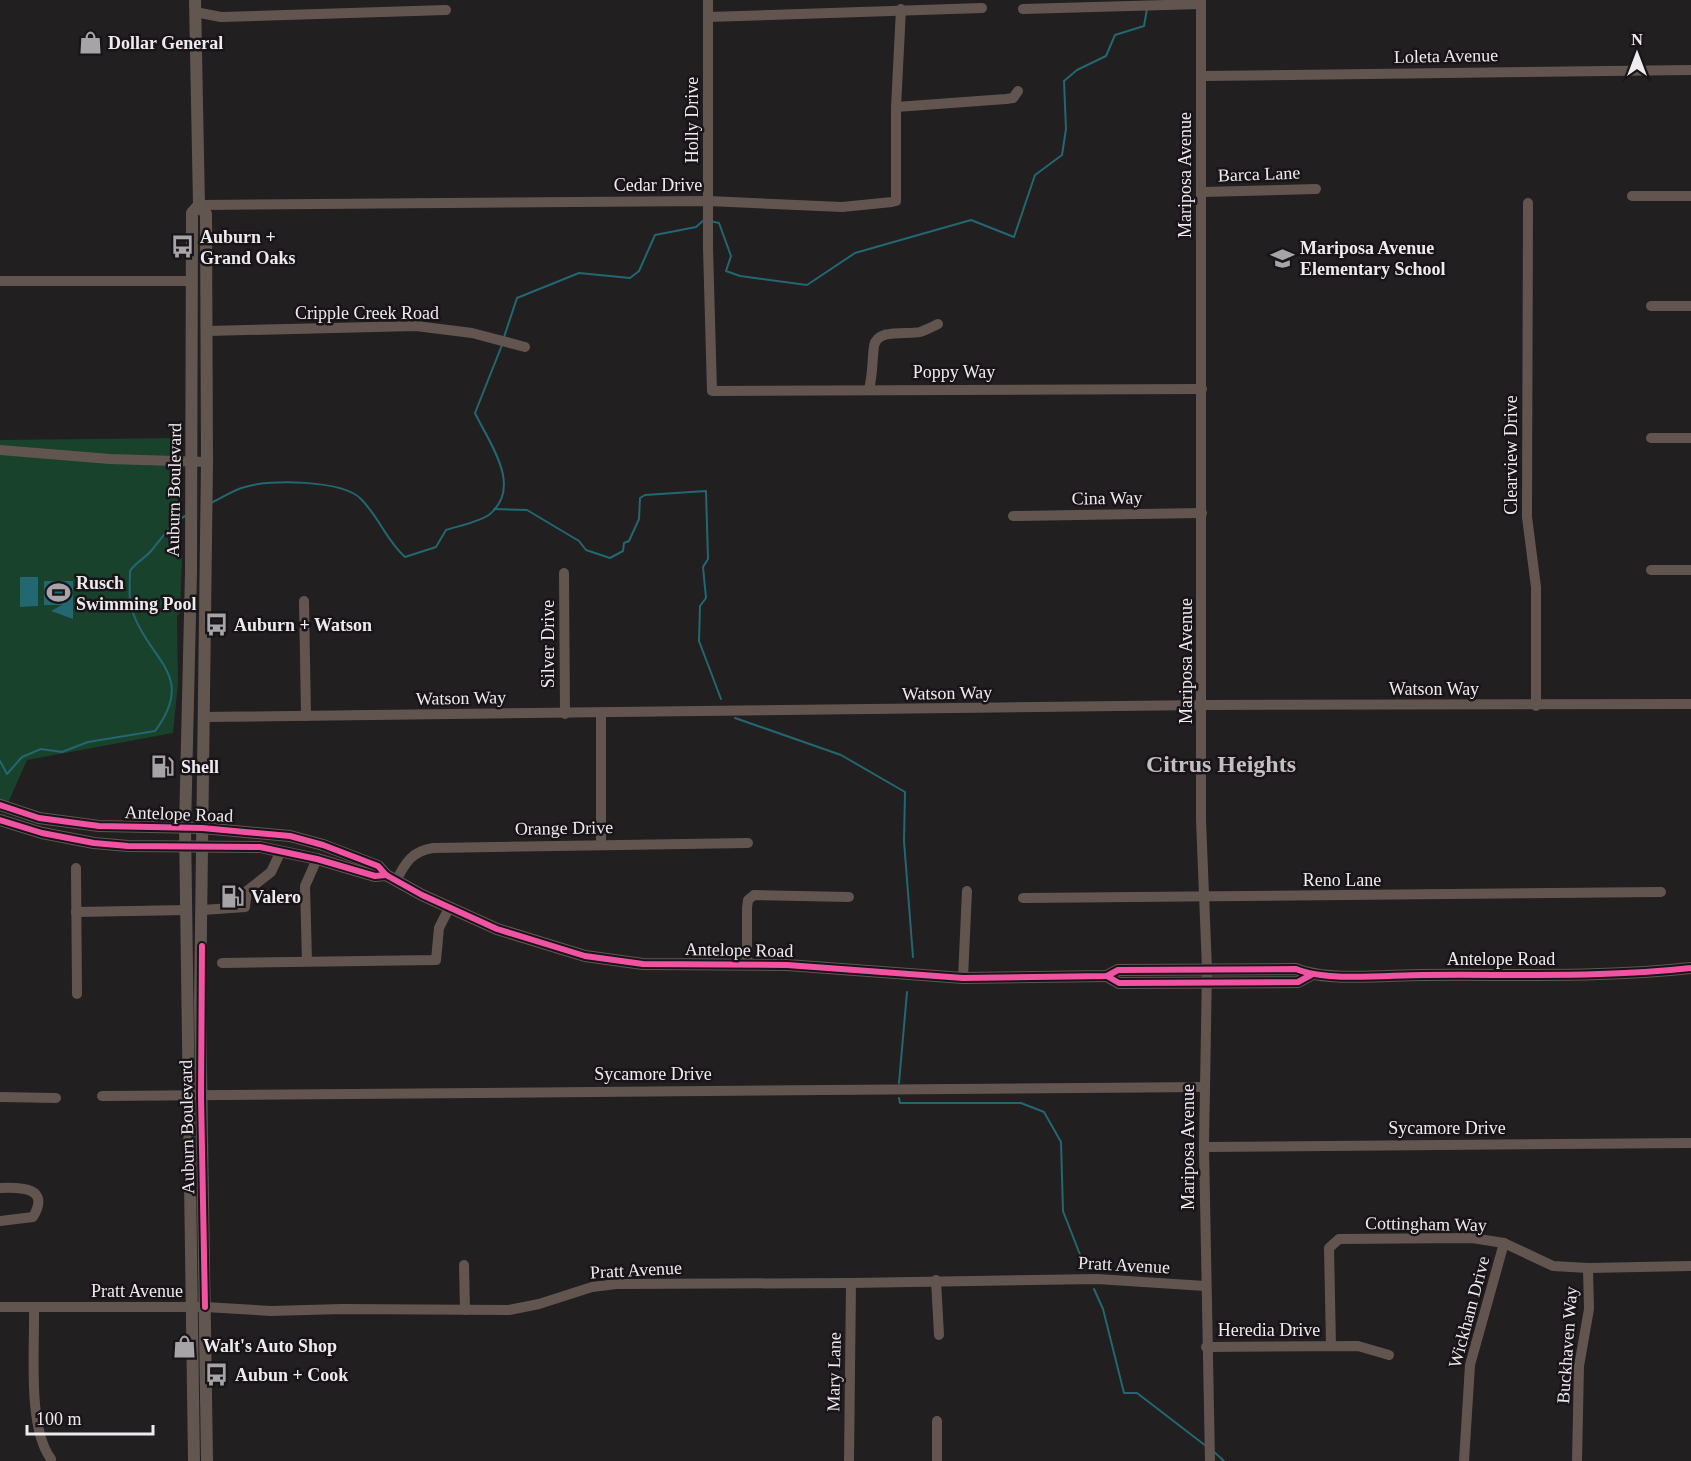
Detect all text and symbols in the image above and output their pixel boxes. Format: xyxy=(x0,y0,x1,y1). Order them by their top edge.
north arrow xyxy=(1607,24,1667,84)
shop icon: Dollar General xyxy=(77,30,103,56)
text: N xyxy=(1631,31,1643,48)
place label: Dollar General xyxy=(108,33,223,53)
street label: Loleta Avenue xyxy=(1394,45,1498,67)
street label: Holly Drive xyxy=(682,77,702,163)
street label: Mariposa Avenue xyxy=(1175,112,1195,238)
street label: Barca Lane xyxy=(1217,163,1301,185)
street label: Cedar Drive xyxy=(614,175,702,195)
place label: Auburn + Grand Oaks xyxy=(200,227,296,268)
bus stop icon: Auburn + Grand Oaks xyxy=(169,234,195,260)
place label: Mariposa Avenue Elementary School xyxy=(1300,238,1446,279)
school or university icon: Mariposa Avenue Elementary School xyxy=(1269,245,1295,271)
street label: Cripple Creek Road xyxy=(295,303,439,323)
street label: Poppy Way xyxy=(913,362,995,382)
street label: Clearview Drive xyxy=(1501,395,1521,515)
street label: Auburn Boulevard xyxy=(163,423,185,557)
street label: Cina Way xyxy=(1071,487,1143,509)
place label: Rusch Swimming Pool xyxy=(76,573,197,614)
sports icon: Rusch Swimming Pool xyxy=(45,580,71,606)
street label: Mariposa Avenue xyxy=(1176,598,1196,724)
street label: Silver Drive xyxy=(538,600,558,688)
bus stop icon: Auburn + Watson xyxy=(203,612,229,638)
place label: Auburn + Watson xyxy=(234,615,372,635)
street label: Watson Way xyxy=(1389,679,1479,699)
street label: Watson Way xyxy=(902,682,992,704)
street label: Watson Way xyxy=(416,687,506,709)
district label: Citrus Heights xyxy=(1146,751,1296,777)
fuel station icon: Shell xyxy=(150,754,176,780)
place label: Shell xyxy=(181,757,219,777)
street label: Antelope Road xyxy=(124,802,234,826)
street label: Orange Drive xyxy=(515,817,613,839)
street label: Reno Lane xyxy=(1303,870,1381,890)
fuel station icon: Valero xyxy=(220,884,246,910)
place label: Valero xyxy=(251,887,301,907)
street label: Antelope Road xyxy=(685,939,793,961)
street label: Antelope Road xyxy=(1447,949,1555,969)
street label: Auburn Boulevard xyxy=(176,1060,198,1194)
street label: Sycamore Drive xyxy=(594,1064,712,1084)
street label: Mariposa Avenue xyxy=(1178,1084,1198,1210)
street label: Sycamore Drive xyxy=(1388,1118,1506,1138)
street label: Cottingham Way xyxy=(1365,1213,1487,1235)
street label: Pratt Avenue xyxy=(1077,1253,1171,1277)
street label: Wickham Drive xyxy=(1444,1254,1494,1370)
street label: Pratt Avenue xyxy=(589,1258,683,1282)
street label: Pratt Avenue xyxy=(91,1281,183,1301)
street label: Buckhaven Way xyxy=(1553,1286,1581,1404)
street label: Heredia Drive xyxy=(1218,1320,1320,1340)
street label: Mary Lane xyxy=(823,1332,845,1412)
shop icon: Walt's Auto Shop xyxy=(172,1333,198,1359)
place label: Walt's Auto Shop xyxy=(203,1336,337,1356)
bus stop icon: Aubun + Cook xyxy=(204,1362,230,1388)
place label: Aubun + Cook xyxy=(235,1365,348,1385)
scale bar xyxy=(27,1398,153,1436)
text: 100 m xyxy=(36,1409,82,1429)

